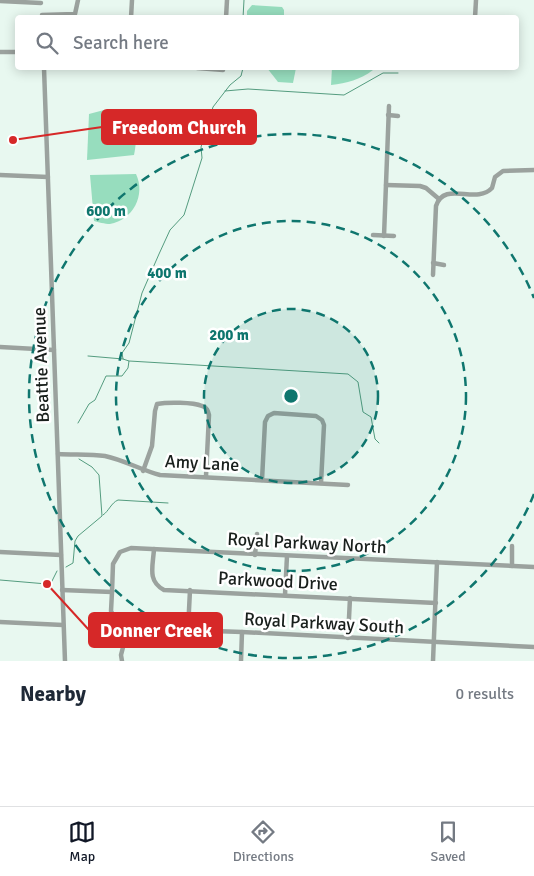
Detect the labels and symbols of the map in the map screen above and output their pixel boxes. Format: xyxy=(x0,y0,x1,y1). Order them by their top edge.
callout: Freedom Church xyxy=(102,110,256,144)
text: Freedom Church xyxy=(112,116,246,140)
text: 600 m xyxy=(86,202,126,220)
text: 400 m xyxy=(147,264,187,282)
street label: Beattie Avenue xyxy=(28,307,54,423)
text: 200 m xyxy=(209,326,249,344)
centre of rings xyxy=(282,387,300,405)
street label: Amy Lane xyxy=(164,450,240,476)
street label: Royal Parkway North xyxy=(227,528,387,558)
street label: Parkwood Drive xyxy=(218,567,338,595)
street label: Royal Parkway South xyxy=(243,608,405,638)
callout: Donner Creek xyxy=(89,613,222,647)
text: Donner Creek xyxy=(100,619,212,643)

